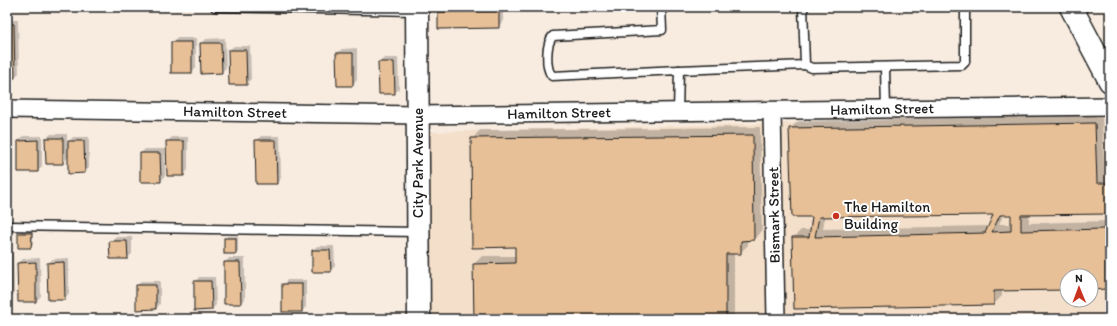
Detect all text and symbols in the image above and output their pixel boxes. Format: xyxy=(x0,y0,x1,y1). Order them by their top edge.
street label: Hamilton Street xyxy=(830,99,934,119)
street label: Hamilton Street xyxy=(183,102,287,122)
street label: Hamilton Street xyxy=(507,103,611,123)
street label: City Park Avenue xyxy=(409,108,427,218)
street label: Bismark Street xyxy=(764,166,784,263)
place label: The Hamilton Building xyxy=(844,198,930,233)
marker: The Hamilton Building xyxy=(831,211,841,221)
north arrow xyxy=(1059,268,1099,308)
text: N xyxy=(1075,272,1083,285)

